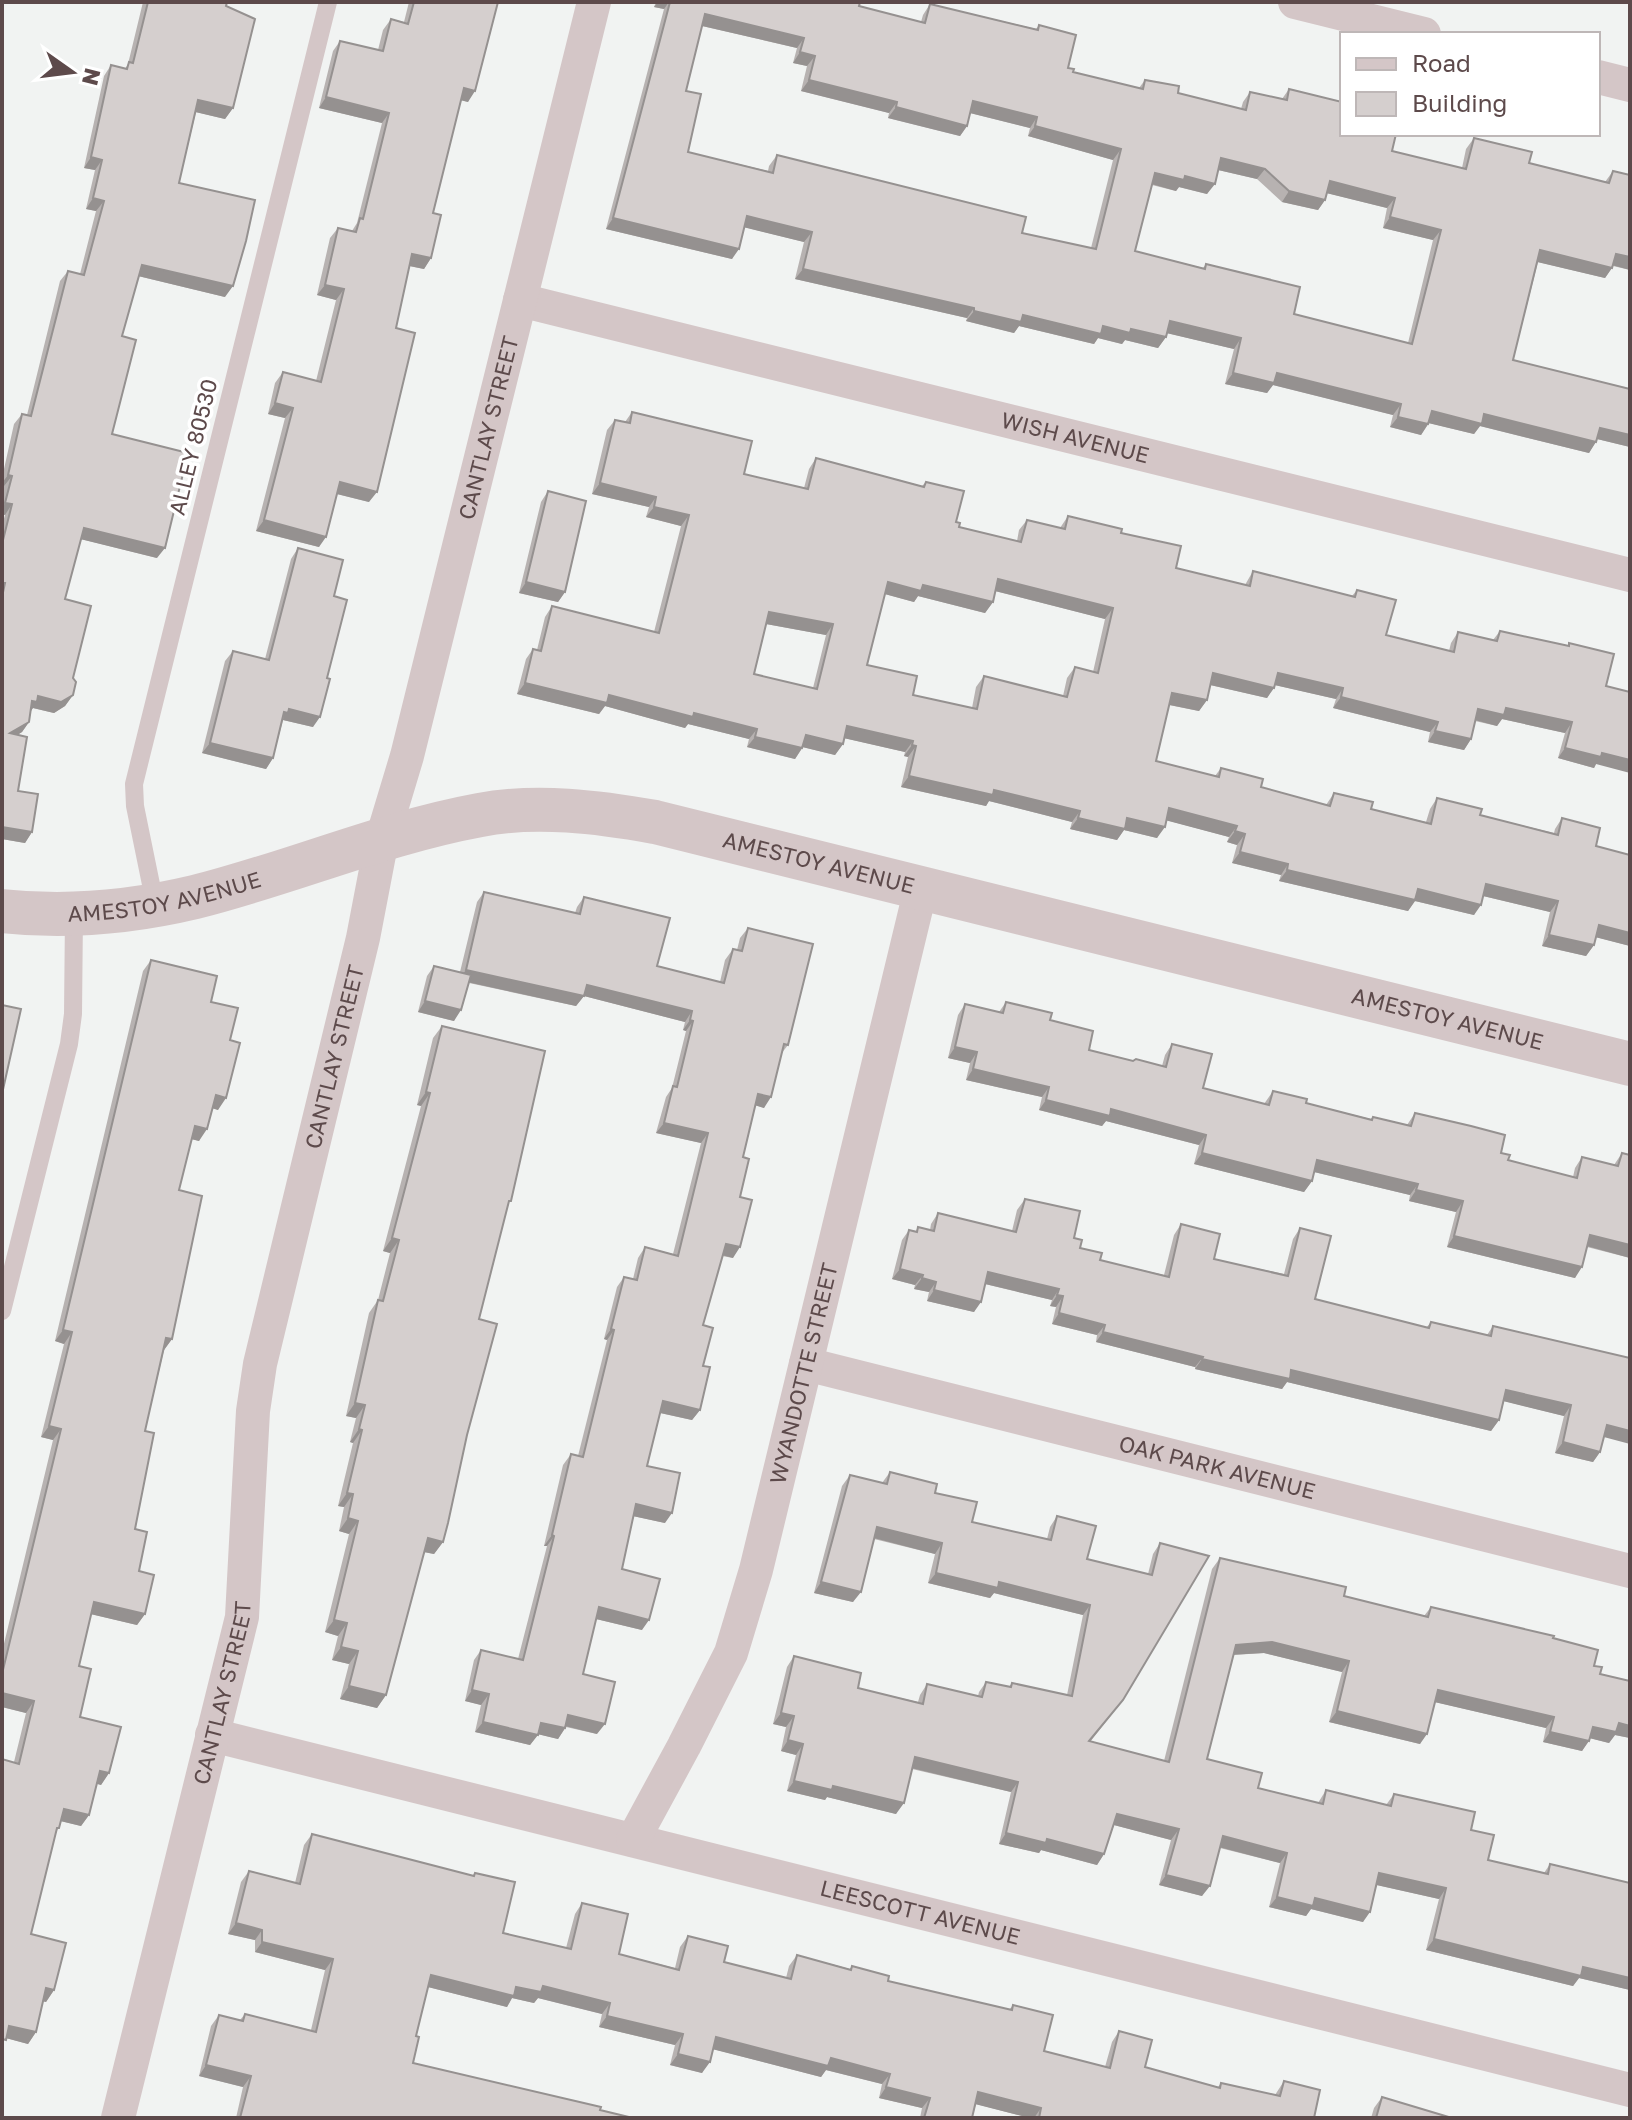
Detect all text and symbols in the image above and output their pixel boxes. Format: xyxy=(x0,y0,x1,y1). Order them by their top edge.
north arrow xyxy=(32,32,112,112)
legend xyxy=(1340,32,1600,136)
text: Road xyxy=(1412,48,1471,77)
text: N xyxy=(77,66,107,88)
text: Building xyxy=(1412,88,1507,117)
street label: CANTLAY STREET xyxy=(452,333,524,522)
street label: ALLEY 80530 xyxy=(163,376,222,518)
street label: WISH AVENUE xyxy=(999,406,1152,468)
street label: AMESTOY AVENUE xyxy=(720,825,918,899)
street label: AMESTOY AVENUE xyxy=(67,865,264,927)
street label: CANTLAY STREET xyxy=(299,962,369,1151)
street label: AMESTOY AVENUE xyxy=(1349,981,1546,1055)
street label: WYANDOTTE STREET xyxy=(763,1260,843,1487)
street label: OAK PARK AVENUE xyxy=(1116,1429,1318,1504)
street label: CANTLAY STREET xyxy=(187,1600,256,1787)
street label: LEESCOTT AVENUE xyxy=(817,1874,1023,1950)

